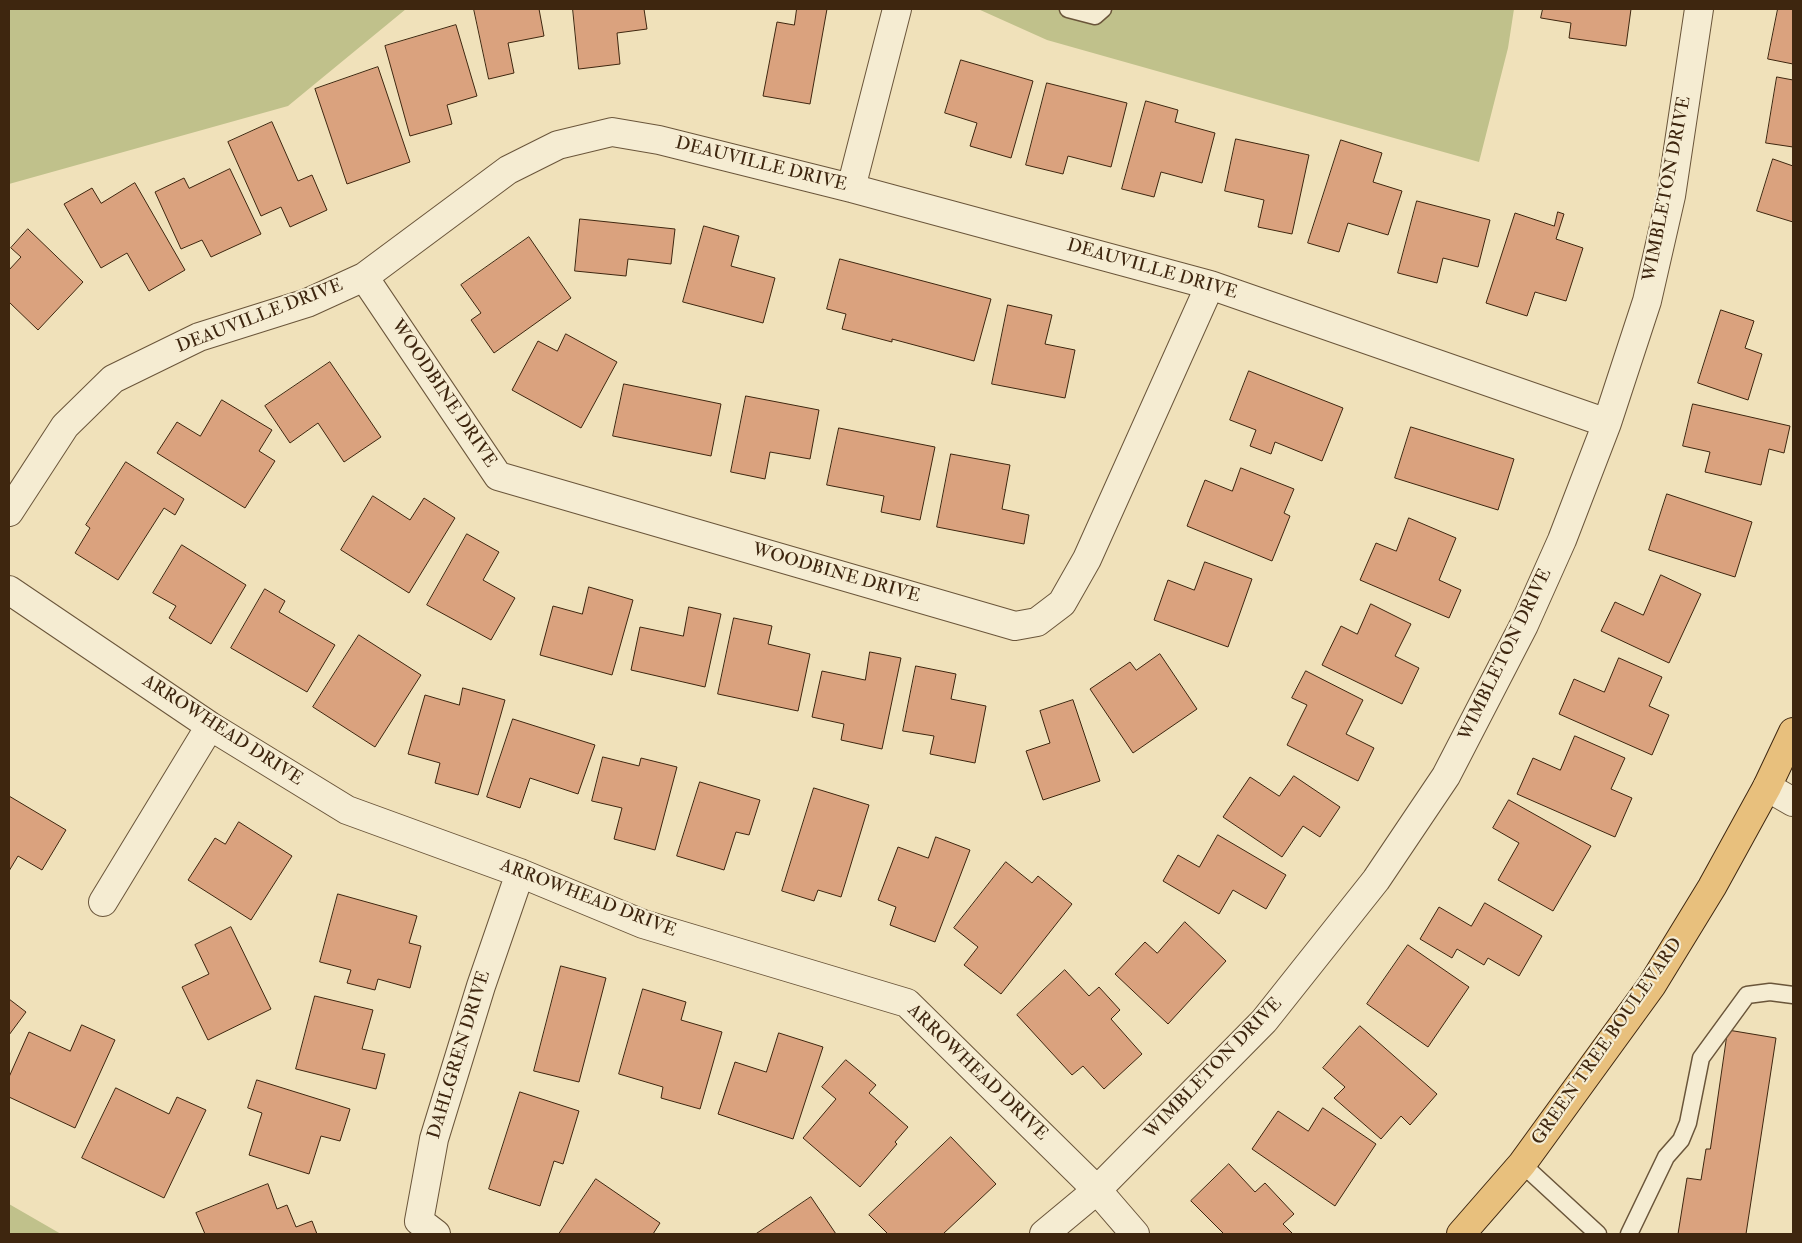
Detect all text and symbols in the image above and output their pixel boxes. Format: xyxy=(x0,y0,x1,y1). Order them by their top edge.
street label: WIMBLETON DRIVE xyxy=(1639,94,1697,284)
street label: DEAUVILLE DRIVE xyxy=(673,133,849,197)
street label: DEAUVILLE DRIVE xyxy=(1064,235,1240,305)
street label: DEAUVILLE DRIVE xyxy=(174,275,346,359)
street label: WOODBINE DRIVE xyxy=(385,316,501,472)
street label: WOODBINE DRIVE xyxy=(750,540,922,608)
street label: WIMBLETON DRIVE xyxy=(1455,566,1557,744)
street label: ARROWHEAD DRIVE xyxy=(138,671,306,791)
street label: ARROWHEAD DRIVE xyxy=(497,855,679,943)
street label: GREEN TREE BOULEVARD xyxy=(1528,934,1688,1150)
street label: DAHLGREN DRIVE xyxy=(424,968,496,1142)
street label: WIMBLETON DRIVE xyxy=(1141,994,1287,1144)
street label: ARROWHEAD DRIVE xyxy=(902,1000,1052,1146)

